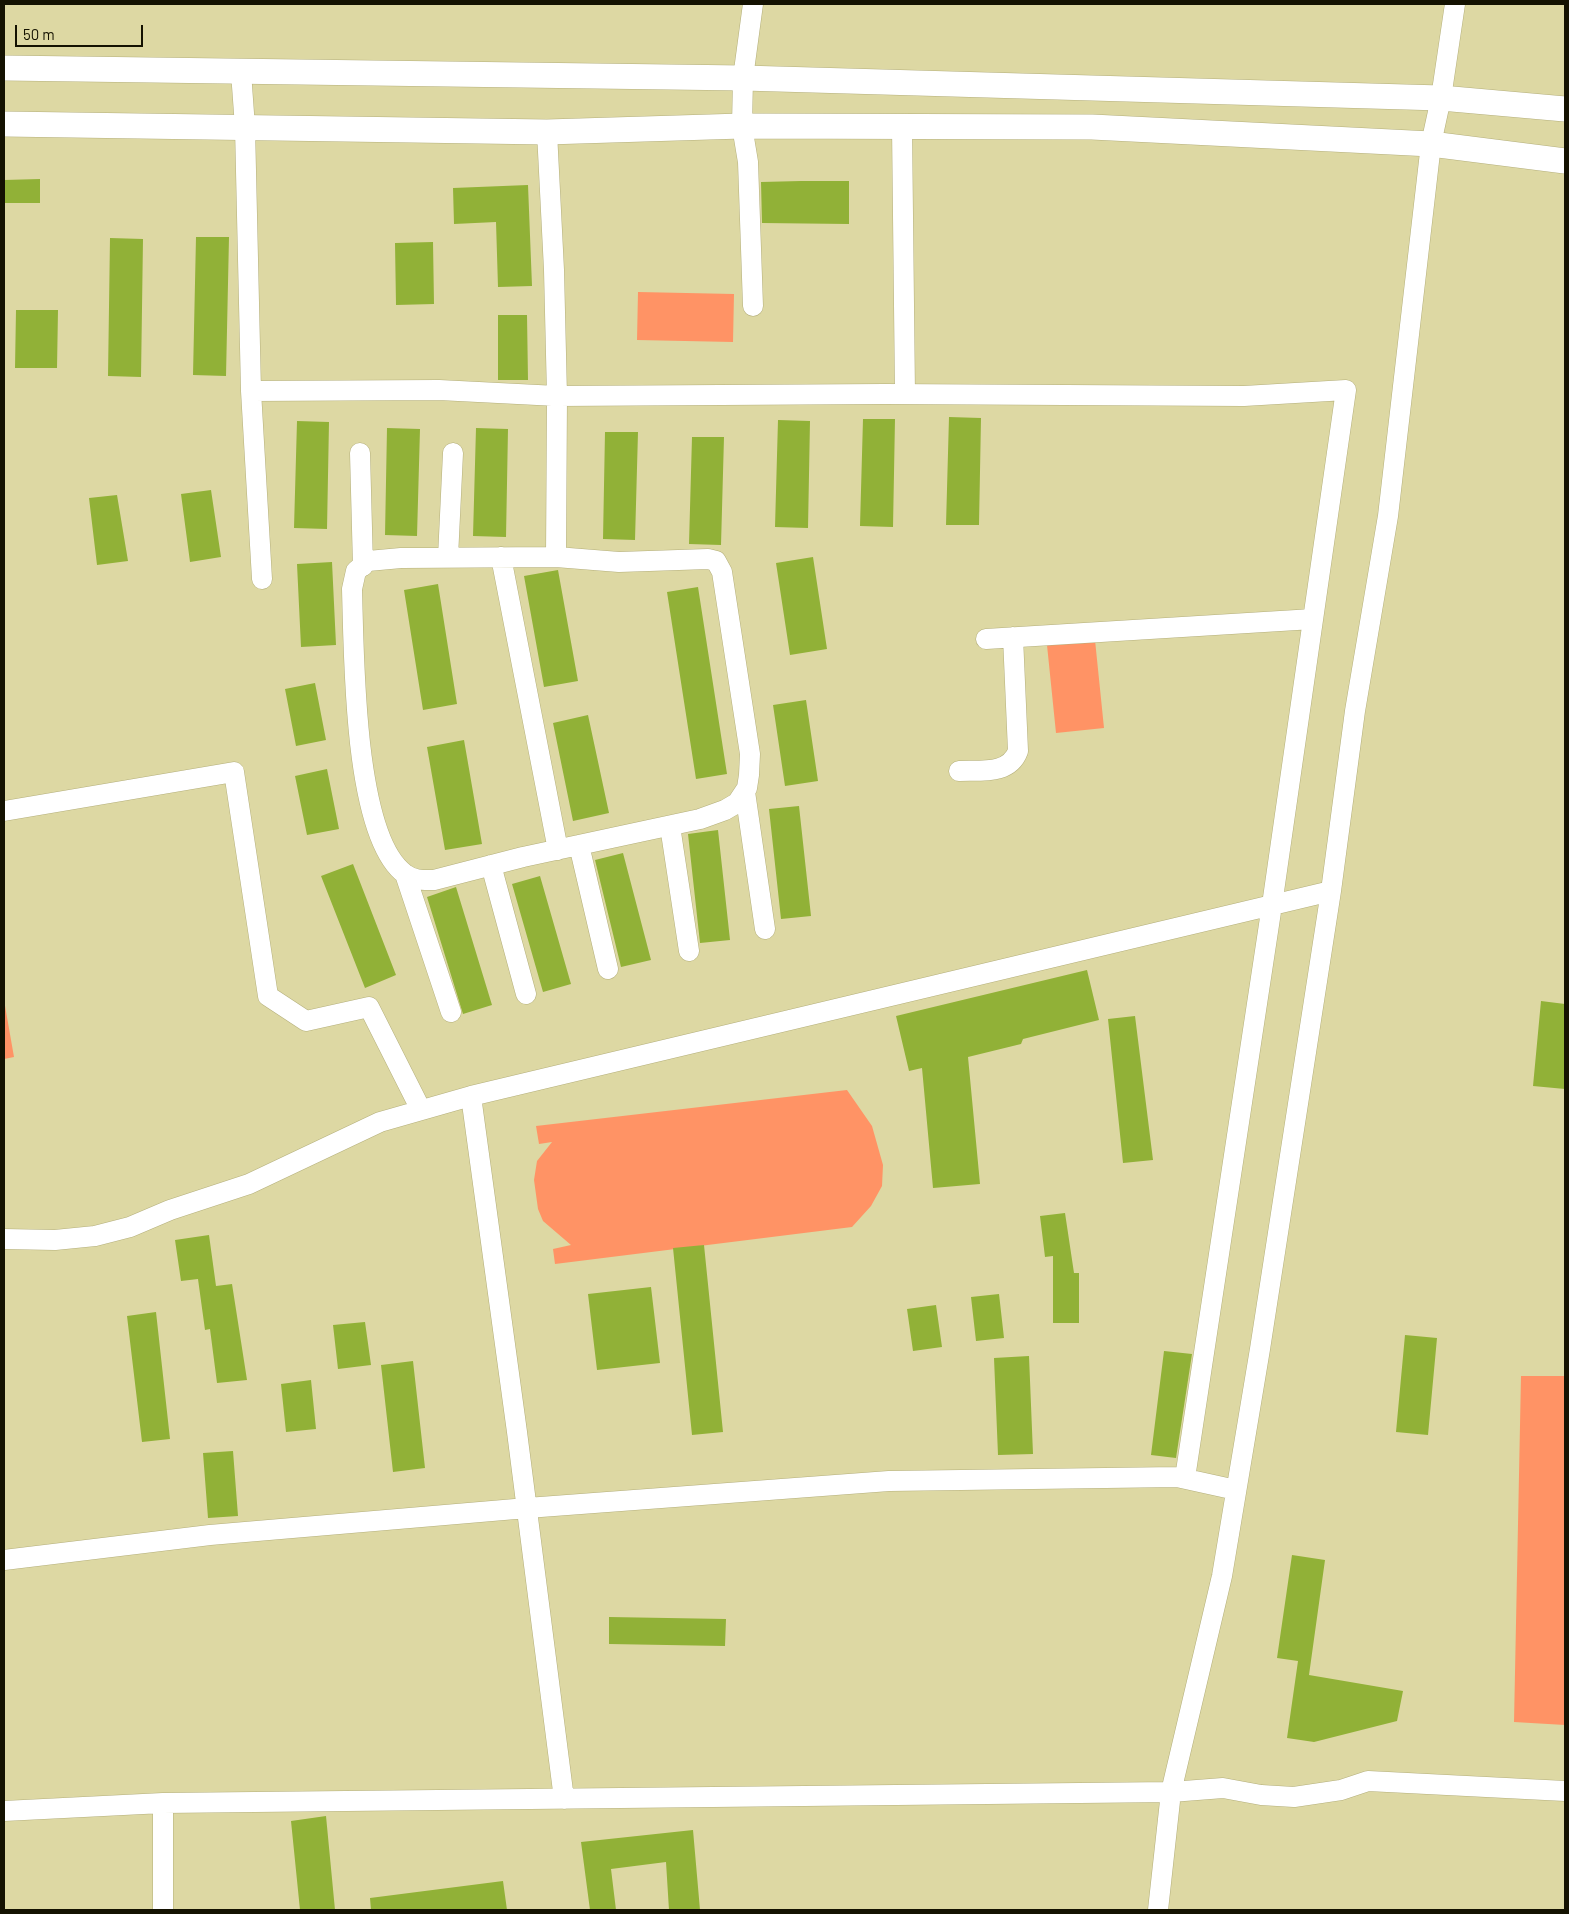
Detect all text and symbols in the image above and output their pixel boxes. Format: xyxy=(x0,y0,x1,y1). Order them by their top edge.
scale bar xyxy=(18,15,145,47)
text: 50 m xyxy=(23,25,55,43)

